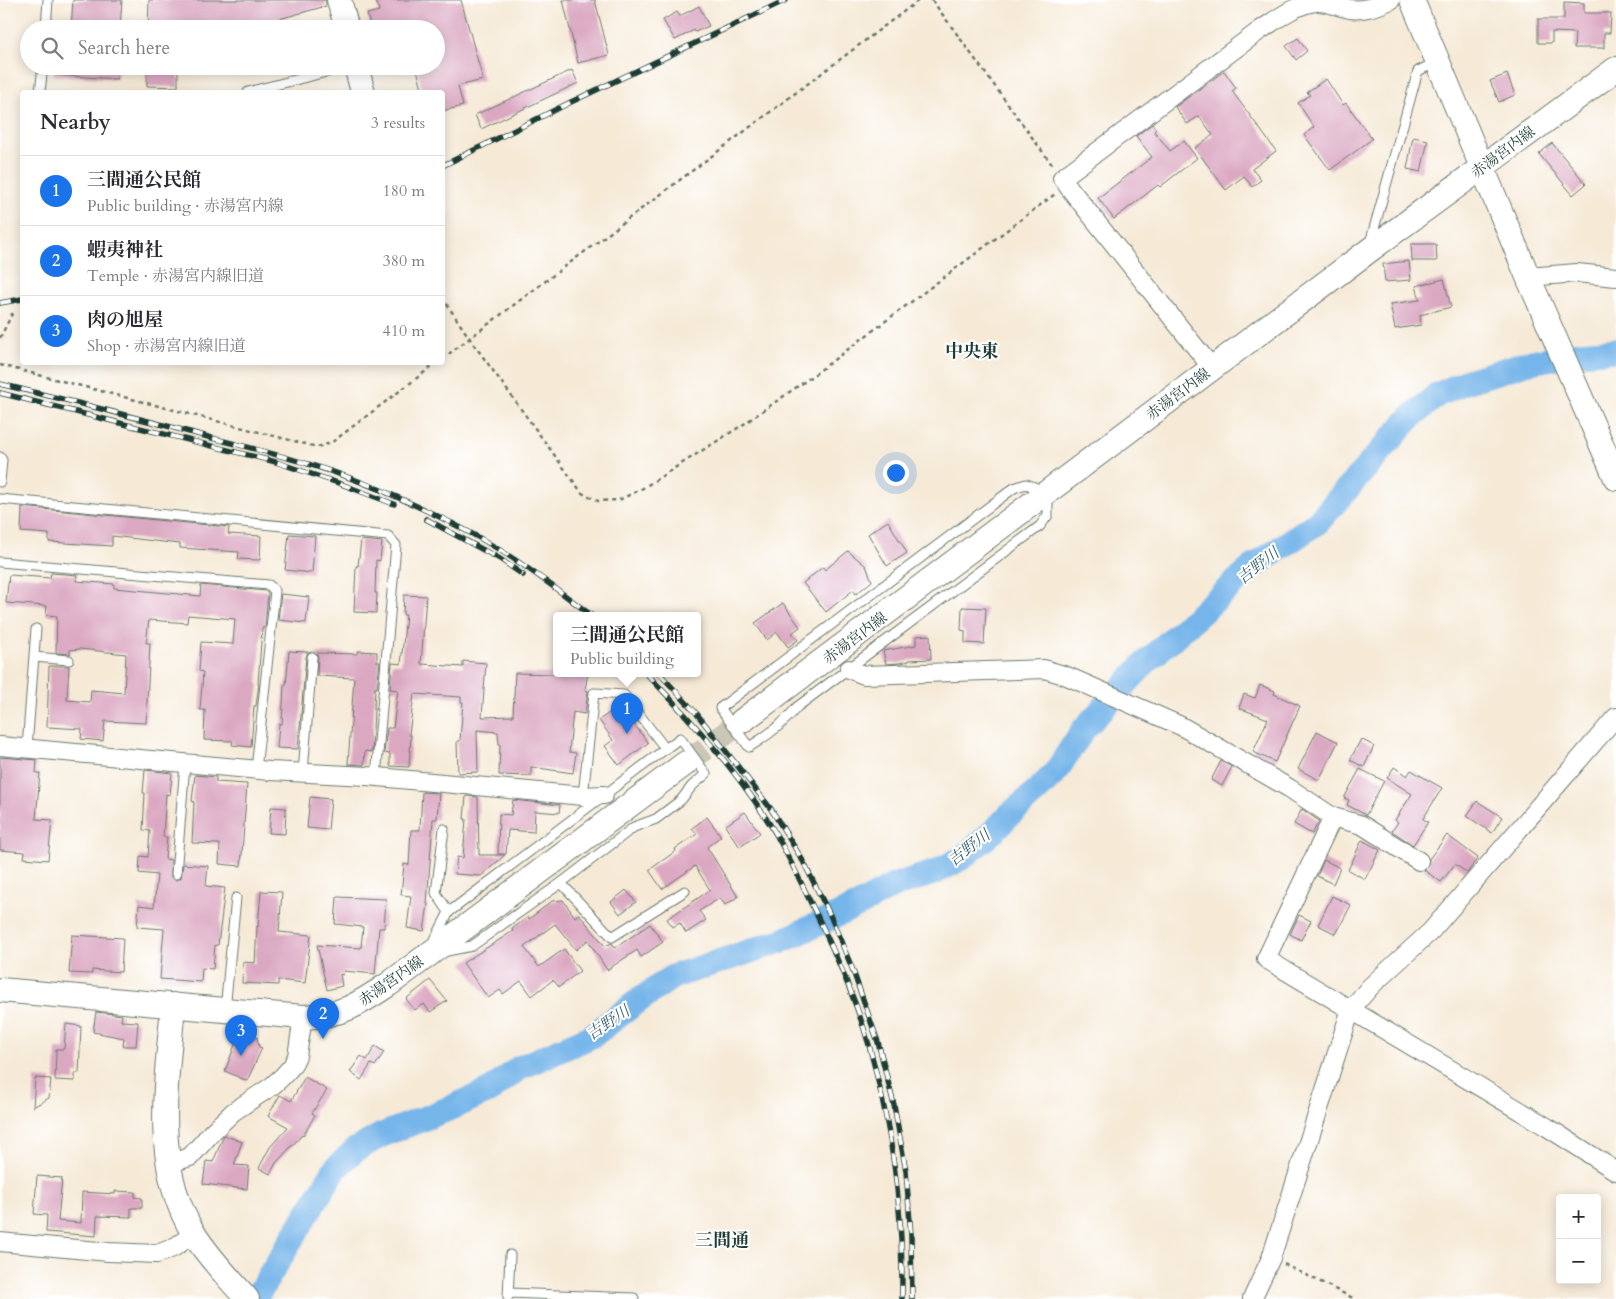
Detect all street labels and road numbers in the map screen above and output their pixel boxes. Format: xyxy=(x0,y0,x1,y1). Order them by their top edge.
street label: 赤湯宮内線 xyxy=(1467,121,1539,183)
street label: 赤湯宮内線 xyxy=(1142,363,1214,425)
street label: 赤湯宮内線 xyxy=(819,607,891,669)
street label: 赤湯宮内線 xyxy=(355,951,427,1011)

